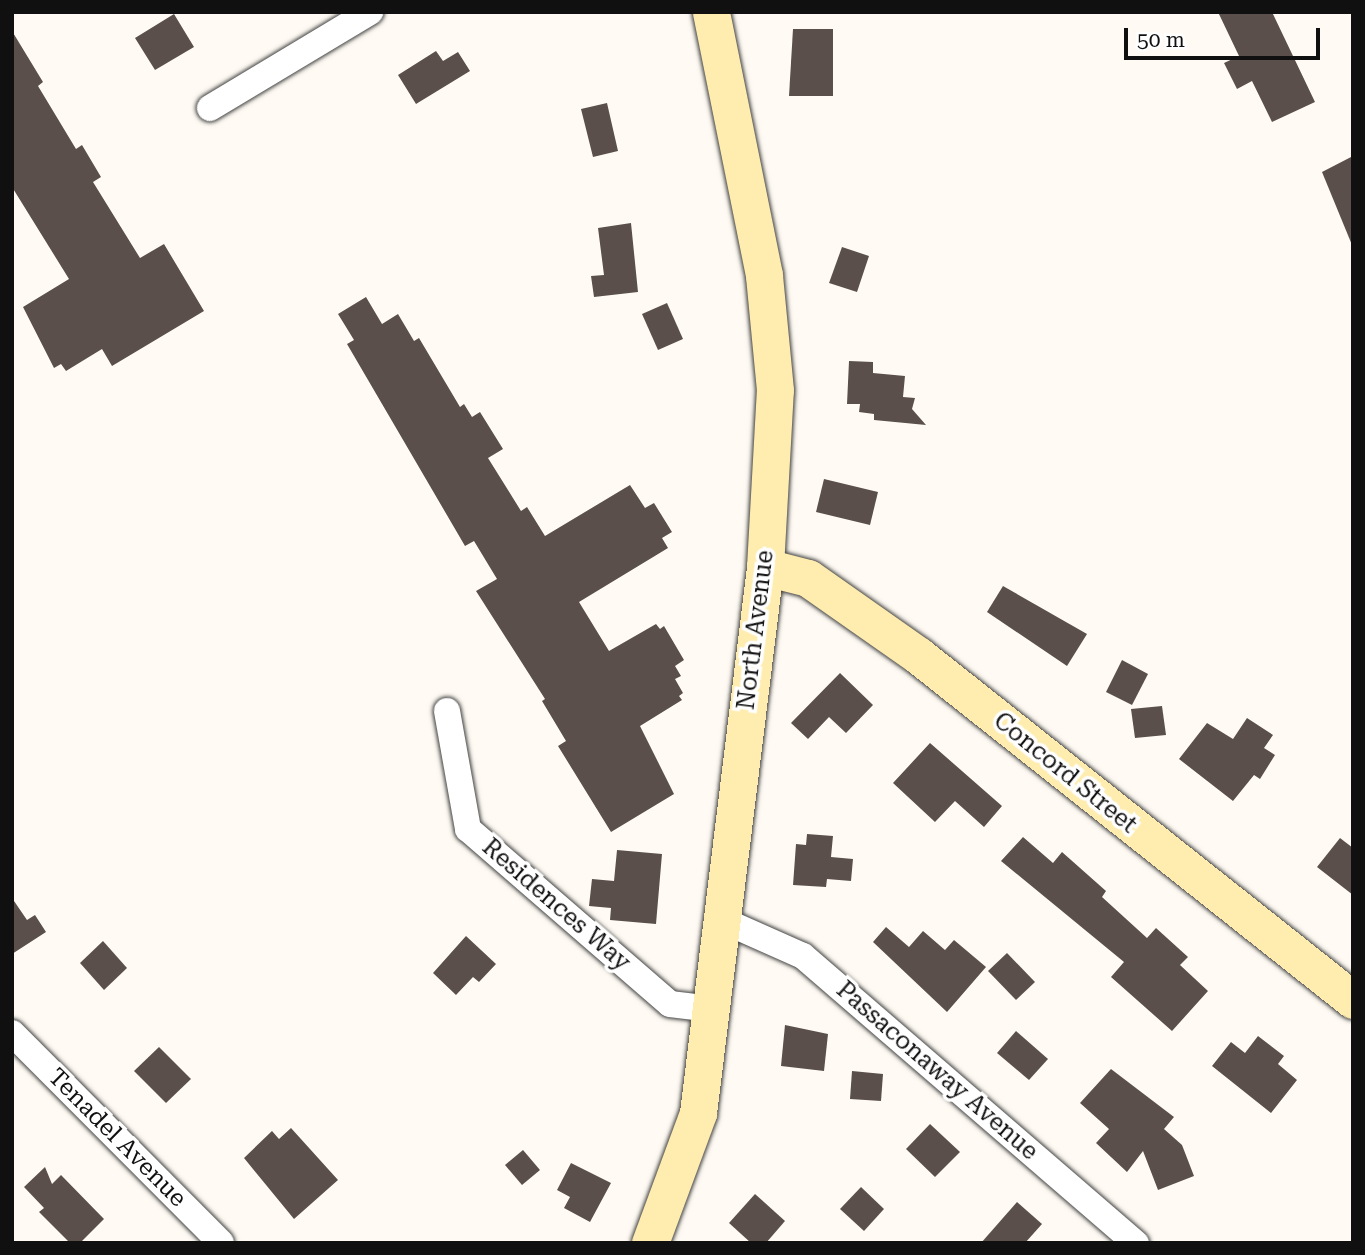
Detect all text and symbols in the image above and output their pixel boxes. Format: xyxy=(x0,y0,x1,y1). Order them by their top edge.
scale bar xyxy=(1127,14,1323,58)
text: 50 m xyxy=(1137,28,1185,52)
street label: North Avenue xyxy=(732,549,780,711)
street label: Concord Street xyxy=(988,707,1142,839)
street label: Residences Way xyxy=(476,833,636,977)
street label: Passaconaway Avenue xyxy=(830,976,1044,1166)
street label: Tenadel Avenue xyxy=(42,1063,192,1213)

